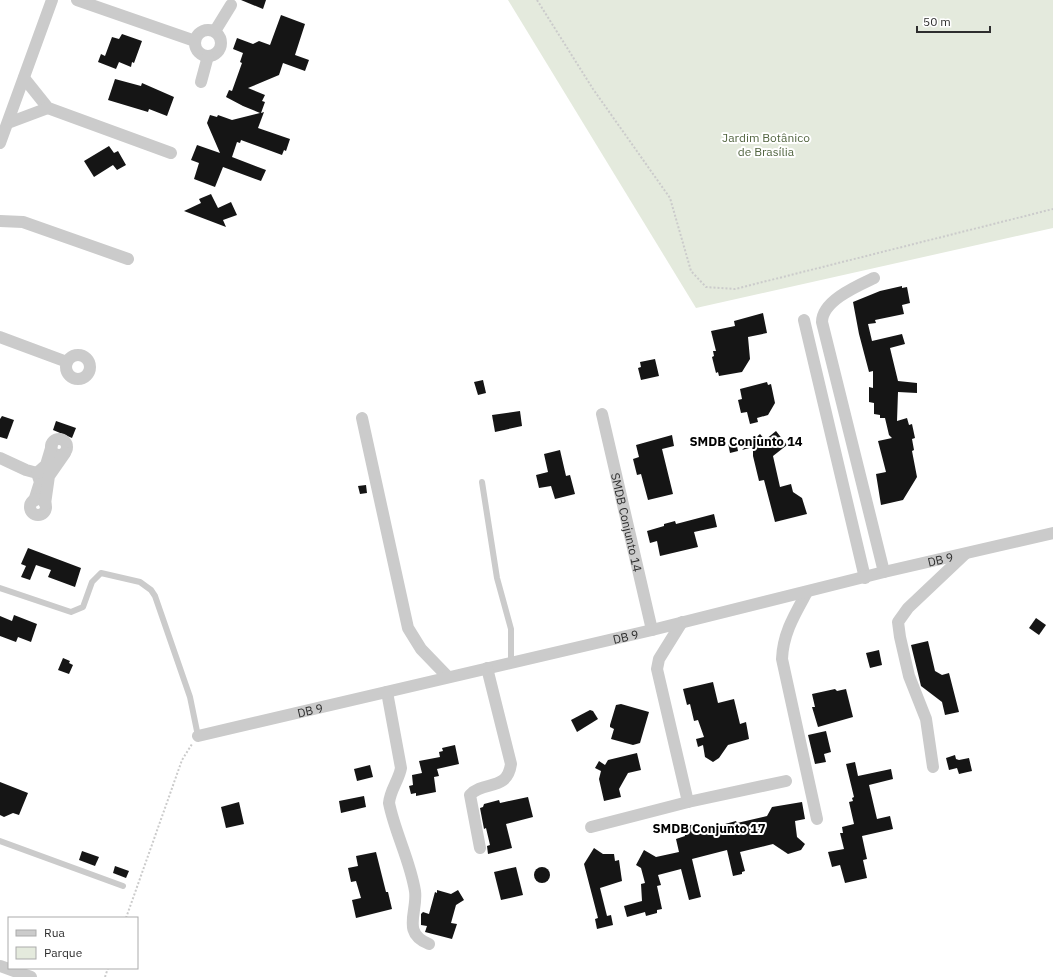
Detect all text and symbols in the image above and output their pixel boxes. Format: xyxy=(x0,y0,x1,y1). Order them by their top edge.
scale bar xyxy=(917,8,990,34)
text: 50 m xyxy=(923,14,951,29)
park label: Jardim Botânico de Brasília xyxy=(722,130,810,159)
district label: SMDB Conjunto 14 xyxy=(689,433,803,450)
street label: SMDB Conjunto 14 xyxy=(608,471,646,573)
street label: DB 9 xyxy=(926,549,955,569)
street label: DB 9 xyxy=(611,626,640,646)
street label: DB 9 xyxy=(296,700,324,720)
district label: SMDB Conjunto 17 xyxy=(652,820,766,837)
legend xyxy=(8,917,138,969)
text: Rua xyxy=(44,925,65,940)
text: Parque xyxy=(44,945,83,960)

